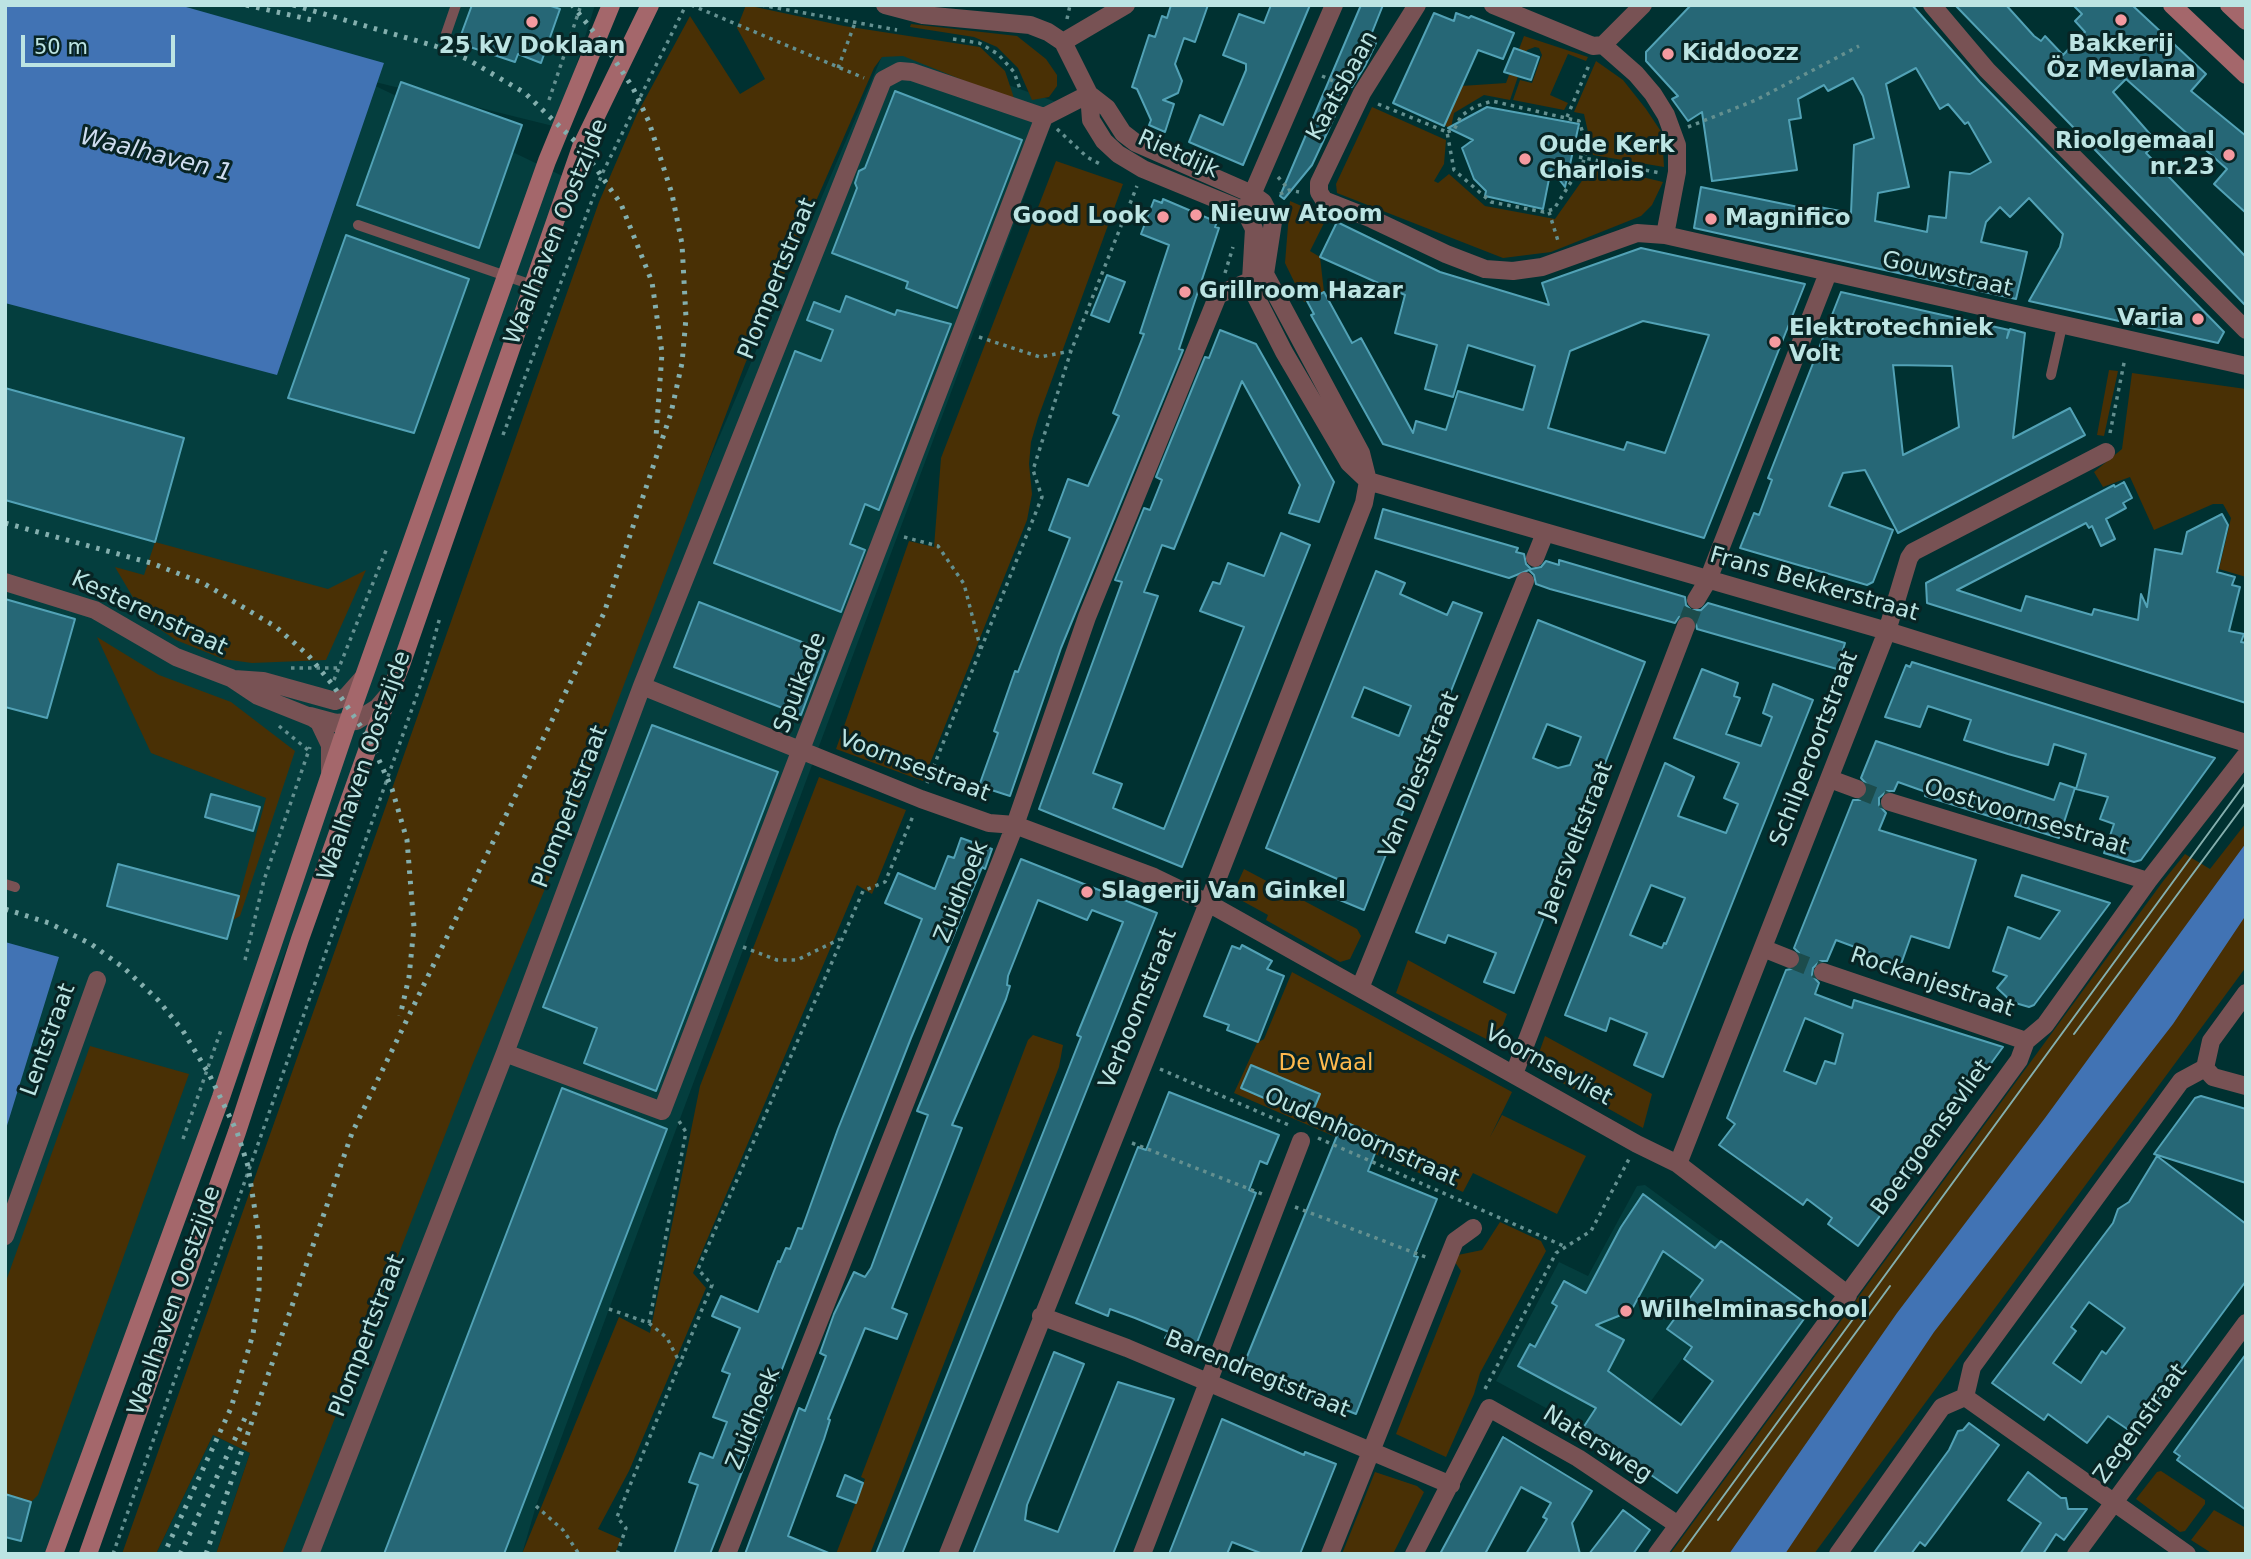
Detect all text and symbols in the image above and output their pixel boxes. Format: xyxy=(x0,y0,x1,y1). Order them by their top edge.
marker: Bakkerij Öz Mevlana xyxy=(2113,12,2129,28)
marker: 25 kV Doklaan xyxy=(524,14,540,30)
scale bar xyxy=(24,21,178,65)
street label: Kaatsbaan xyxy=(1302,26,1384,146)
place label: Bakkerij Öz Mevlana xyxy=(2046,31,2196,85)
place label: 25 kV Doklaan xyxy=(439,33,625,61)
text: 50 m xyxy=(34,35,88,59)
place label: Kiddoozz xyxy=(1682,40,1799,68)
marker: Kiddoozz xyxy=(1660,46,1676,62)
street label: Waalhaven Oostzijde xyxy=(499,115,615,349)
water label: Waalhaven 1 xyxy=(77,123,235,189)
street label: Rietdijk xyxy=(1133,125,1223,185)
place label: Rioolgemaal nr.23 xyxy=(2055,128,2215,182)
place label: Oude Kerk Charlois xyxy=(1539,132,1675,186)
marker: Rioolgemaal nr.23 xyxy=(2221,147,2237,163)
marker: Oude Kerk Charlois xyxy=(1517,151,1533,167)
street label: Plompertstraat xyxy=(733,194,823,364)
place label: Nieuw Atoom xyxy=(1210,201,1383,229)
place label: Good Look xyxy=(1012,203,1149,231)
place label: Magnifico xyxy=(1725,205,1851,233)
marker: Nieuw Atoom xyxy=(1188,207,1204,223)
marker: Good Look xyxy=(1155,209,1171,225)
marker: Magnifico xyxy=(1703,211,1719,227)
street label: Gouwstraat xyxy=(1879,247,2015,303)
place label: Grillroom Hazar xyxy=(1199,278,1403,306)
marker: Grillroom Hazar xyxy=(1177,284,1193,300)
place label: Varia xyxy=(2117,305,2184,333)
marker: Varia xyxy=(2190,311,2206,327)
place label: Elektrotechniek Volt xyxy=(1789,315,1993,369)
marker: Elektrotechniek Volt xyxy=(1767,334,1783,350)
street label: Frans Bekkerstraat xyxy=(1706,542,1922,628)
street label: Kesterenstraat xyxy=(67,566,231,662)
street label: Spuikade xyxy=(769,629,833,737)
street label: Waalhaven Oostzijde xyxy=(313,648,417,884)
street label: Schilperoortstraat xyxy=(1765,648,1865,850)
street label: Van Dieststraat xyxy=(1374,688,1466,862)
street label: Plompertstraat xyxy=(527,722,615,892)
street label: Voornsestraat xyxy=(835,726,993,808)
street label: Jaersveltstraat xyxy=(1534,758,1620,924)
street label: Oostvoornsestraat xyxy=(1920,774,2132,862)
street label: Zuidhoek xyxy=(929,837,995,947)
place label: Slagerij Van Ginkel xyxy=(1101,878,1346,906)
marker: Slagerij Van Ginkel xyxy=(1079,884,1095,900)
street label: Verboomstraat xyxy=(1094,925,1184,1093)
street label: Rockanjestraat xyxy=(1846,942,2018,1024)
street label: Lentstraat xyxy=(16,980,82,1100)
street label: Voornsevliet xyxy=(1479,1020,1617,1112)
park label: De Waal xyxy=(1278,1050,1374,1078)
street label: Boergoensevliet xyxy=(1866,1055,1998,1221)
street label: Oudenhoornstraat xyxy=(1259,1083,1463,1193)
street label: Waalhaven Oostzijde xyxy=(123,1183,227,1419)
street label: Plompertstraat xyxy=(324,1251,412,1421)
place label: Wilhelminaschool xyxy=(1640,1297,1868,1325)
marker: Wilhelminaschool xyxy=(1618,1303,1634,1319)
street label: Barendregtstraat xyxy=(1161,1325,1353,1425)
street label: Zegenstraat xyxy=(2088,1359,2194,1489)
street label: Zuidhoek xyxy=(721,1364,787,1474)
street label: Natersweg xyxy=(1537,1401,1657,1489)

